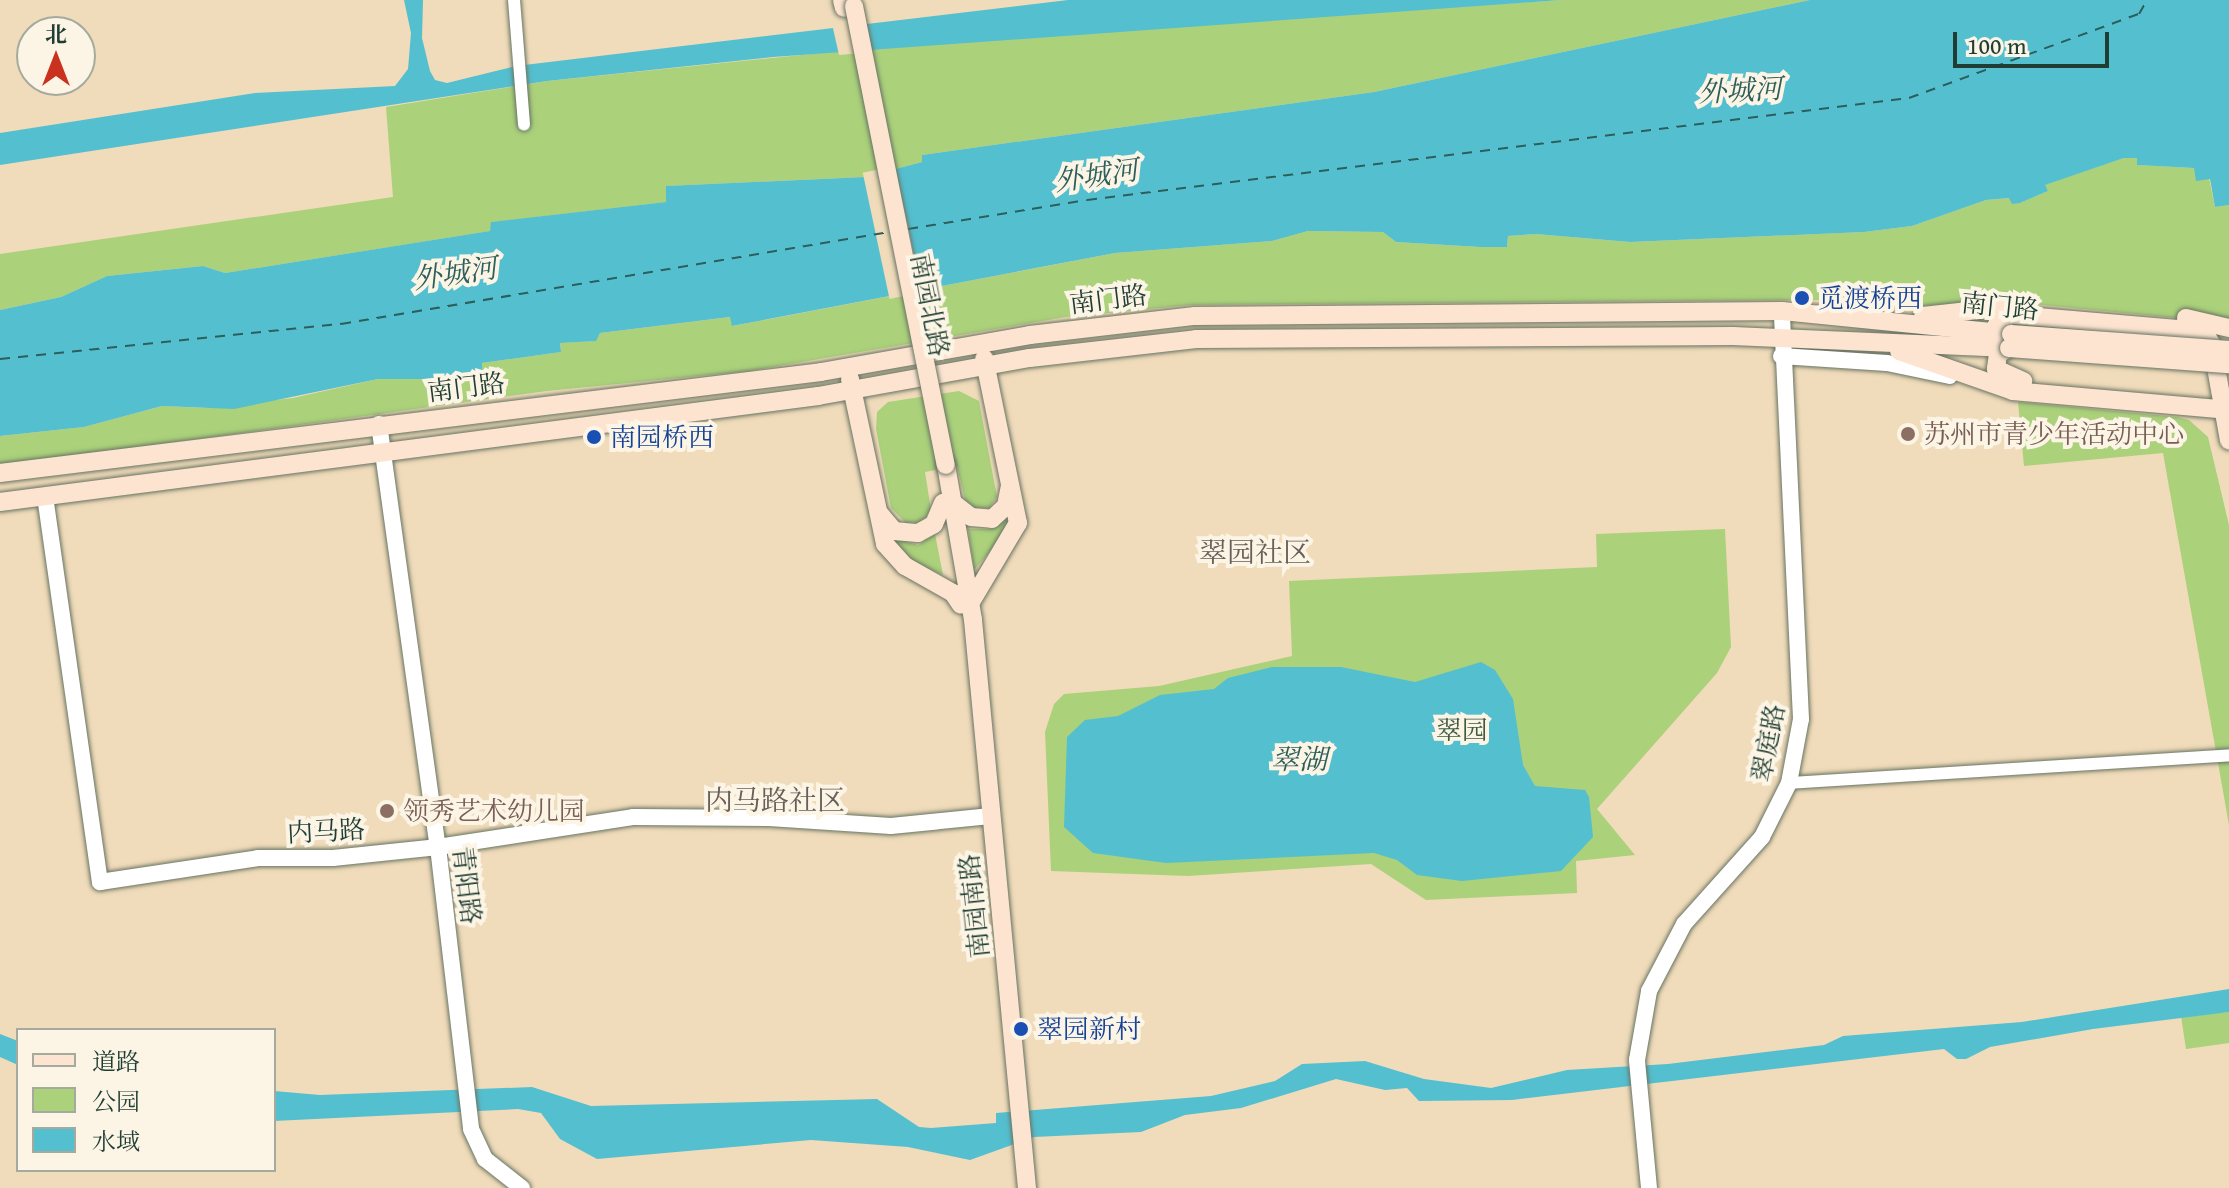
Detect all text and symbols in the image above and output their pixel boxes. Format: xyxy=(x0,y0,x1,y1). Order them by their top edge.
north arrow xyxy=(16,16,96,96)
scale bar xyxy=(1957,16,2113,66)
text: 北 xyxy=(45,18,67,50)
text: 100 m xyxy=(1967,28,2027,63)
water label: 外城河 xyxy=(1697,71,1783,109)
water label: 外城河 xyxy=(1052,153,1140,197)
water label: 外城河 xyxy=(411,251,499,295)
street label: 南园北路 xyxy=(905,251,955,359)
street label: 南门路 xyxy=(1067,279,1149,319)
place label: 觅渡桥西 xyxy=(1818,282,1922,314)
street label: 南门路 xyxy=(1960,286,2040,326)
marker: 觅渡桥西 xyxy=(1793,289,1811,307)
street label: 南门路 xyxy=(425,367,507,407)
place label: 苏州市青少年活动中心 xyxy=(1924,418,2184,450)
place label: 南园桥西 xyxy=(610,421,714,453)
marker: 苏州市青少年活动中心 xyxy=(1899,425,1917,443)
marker: 南园桥西 xyxy=(585,428,603,446)
district label: 翠园社区 xyxy=(1199,535,1311,569)
street label: 翠庭路 xyxy=(1745,702,1791,784)
park label: 翠园 xyxy=(1436,714,1488,746)
water label: 翠湖 xyxy=(1271,742,1327,776)
district label: 内马路社区 xyxy=(705,783,845,817)
place label: 领秀艺术幼儿园 xyxy=(403,795,585,827)
marker: 领秀艺术幼儿园 xyxy=(378,802,396,820)
street label: 内马路 xyxy=(286,813,366,849)
street label: 青阳路 xyxy=(447,844,487,926)
street label: 南园南路 xyxy=(953,853,995,959)
place label: 翠园新村 xyxy=(1037,1013,1141,1045)
marker: 翠园新村 xyxy=(1012,1020,1030,1038)
legend xyxy=(16,1028,276,1172)
text: 道路 xyxy=(92,1044,140,1079)
text: 公园 xyxy=(92,1084,140,1119)
text: 水域 xyxy=(92,1124,140,1159)

